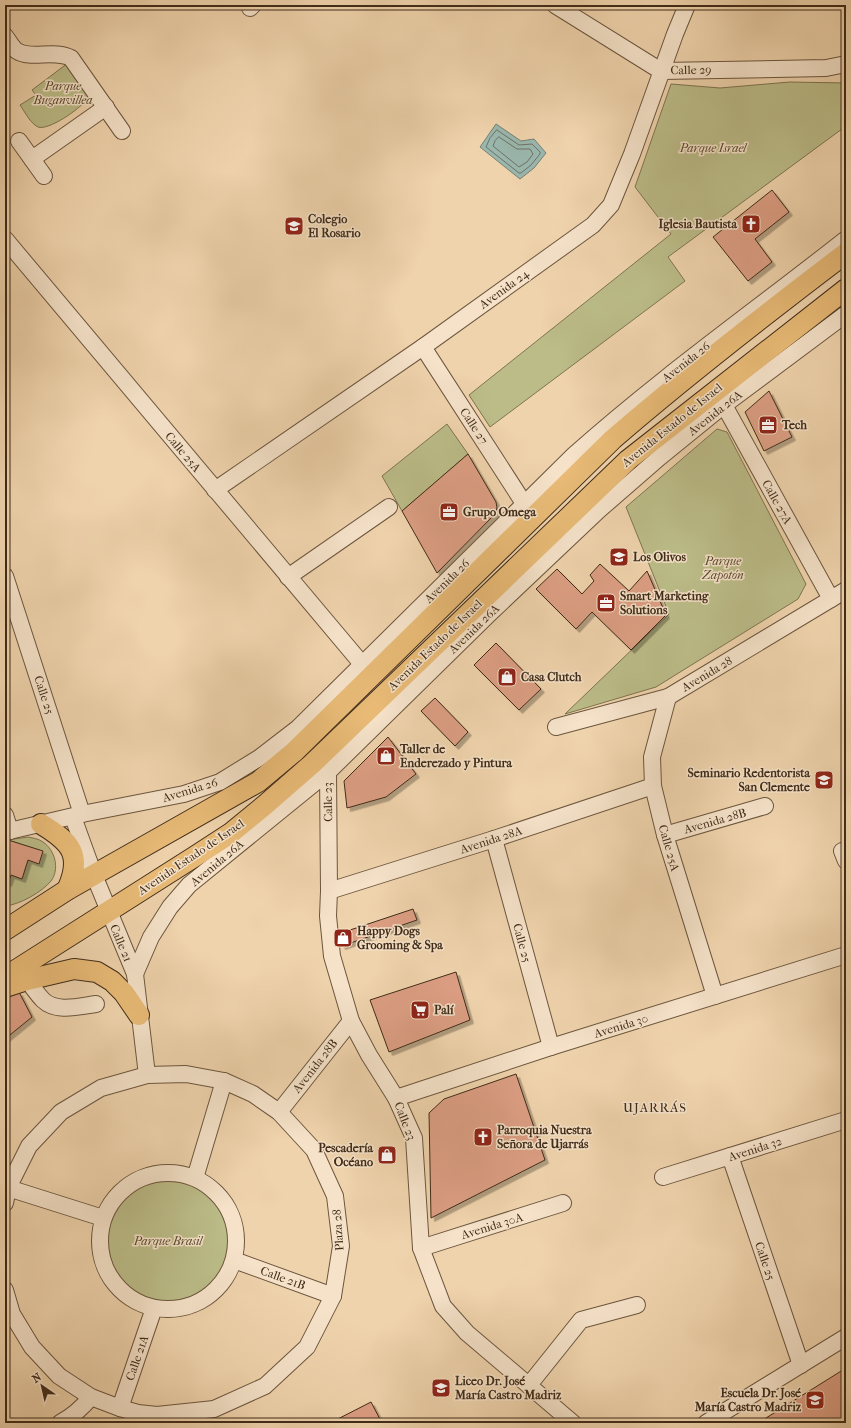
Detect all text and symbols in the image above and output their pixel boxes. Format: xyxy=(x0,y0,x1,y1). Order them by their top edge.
street label: Calle 29 xyxy=(670,63,712,77)
park label: Parque Buganvillea xyxy=(33,79,92,107)
park label: Parque Israel xyxy=(679,141,748,155)
place label: Colegio El Rosario xyxy=(308,212,360,240)
church icon: Iglesia Bautista xyxy=(740,213,762,235)
school or university icon: Colegio El Rosario xyxy=(283,215,305,237)
place label: Iglesia Bautista xyxy=(659,217,737,232)
street label: Avenida 24 xyxy=(476,266,532,312)
street label: Avenida 26 xyxy=(658,339,713,386)
street label: Avenida Estado de Israel xyxy=(618,380,726,470)
street label: Avenida 26A xyxy=(684,387,745,439)
street label: Calle 27 xyxy=(457,405,491,447)
office icon: Tech xyxy=(757,414,779,436)
place label: Tech xyxy=(781,418,807,432)
street label: Calle 25A xyxy=(162,429,204,475)
street label: Calle 27A xyxy=(759,477,795,527)
office icon: Grupo Omega xyxy=(438,501,460,523)
place label: Grupo Omega xyxy=(463,505,536,520)
school or university icon: Los Olivos xyxy=(608,546,630,568)
place label: Los Olivos xyxy=(633,550,686,564)
park label: Parque Zapotón xyxy=(701,554,744,582)
street label: Avenida 26 xyxy=(421,556,473,607)
place label: Smart Marketing Solutions xyxy=(620,589,709,617)
office icon: Smart Marketing Solutions xyxy=(595,592,617,614)
street label: Avenida Estado de Israel xyxy=(384,596,485,694)
street label: Avenida 26A xyxy=(445,601,502,657)
street label: Avenida 28 xyxy=(678,653,735,695)
shop icon: Casa Clutch xyxy=(496,666,518,688)
place label: Casa Clutch xyxy=(521,670,582,684)
street label: Calle 25 xyxy=(31,674,57,716)
place label: Taller de Enderezado y Pintura xyxy=(399,742,513,771)
shop icon: Taller de Enderezado y Pintura xyxy=(375,745,397,767)
place label: Seminario Redentorista San Clemente xyxy=(688,766,810,794)
school or university icon: Seminario Redentorista San Clemente xyxy=(813,769,835,791)
street label: Avenida 26 xyxy=(160,775,220,805)
street label: Calle 23 xyxy=(321,782,335,822)
street label: Avenida 28B xyxy=(681,805,748,837)
street label: Avenida Estado de Israel xyxy=(134,816,247,898)
street label: Avenida 28A xyxy=(457,823,524,857)
street label: Calle 25A xyxy=(656,823,682,873)
street label: Avenida 26A xyxy=(187,837,246,890)
street label: Calle 21 xyxy=(107,922,135,964)
street label: Calle 25 xyxy=(510,922,534,964)
place label: Happy Dogs Grooming & Spa xyxy=(357,924,443,953)
shop icon: Happy Dogs Grooming & Spa xyxy=(332,927,354,949)
supermarket icon: Palí xyxy=(409,999,431,1021)
place label: Palí xyxy=(434,1003,454,1017)
street label: Avenida 30 xyxy=(591,1011,650,1041)
street label: Avenida 28B xyxy=(289,1036,340,1096)
street label: Calle 23 xyxy=(391,1100,419,1142)
district label: UJARRÁS xyxy=(623,1100,687,1115)
place label: Parroquia Nuestra Señora de Ujarrás xyxy=(497,1123,592,1151)
church icon: Parroquia Nuestra Señora de Ujarrás xyxy=(472,1126,494,1148)
street label: Avenida 32 xyxy=(726,1134,784,1165)
place label: Pescadería Océano xyxy=(318,1141,373,1169)
shop icon: Pescadería Océano xyxy=(376,1144,398,1166)
street label: Plaza 28 xyxy=(330,1209,346,1251)
street label: Avenida 30A xyxy=(459,1210,525,1242)
park label: Parque Brasil xyxy=(133,1234,204,1248)
street label: Calle 25 xyxy=(752,1240,778,1282)
street label: Calle 21B xyxy=(259,1263,308,1293)
street label: Calle 21A xyxy=(123,1333,151,1382)
north arrow xyxy=(22,1366,62,1406)
text: N xyxy=(30,1370,44,1386)
place label: Liceo Dr. José María Castro Madriz xyxy=(454,1374,562,1402)
school or university icon: Liceo Dr. José María Castro Madriz xyxy=(430,1377,452,1399)
place label: Escuela Dr. José María Castro Madriz xyxy=(694,1386,802,1414)
school or university icon: Escuela Dr. José María Castro Madriz xyxy=(804,1389,826,1411)

